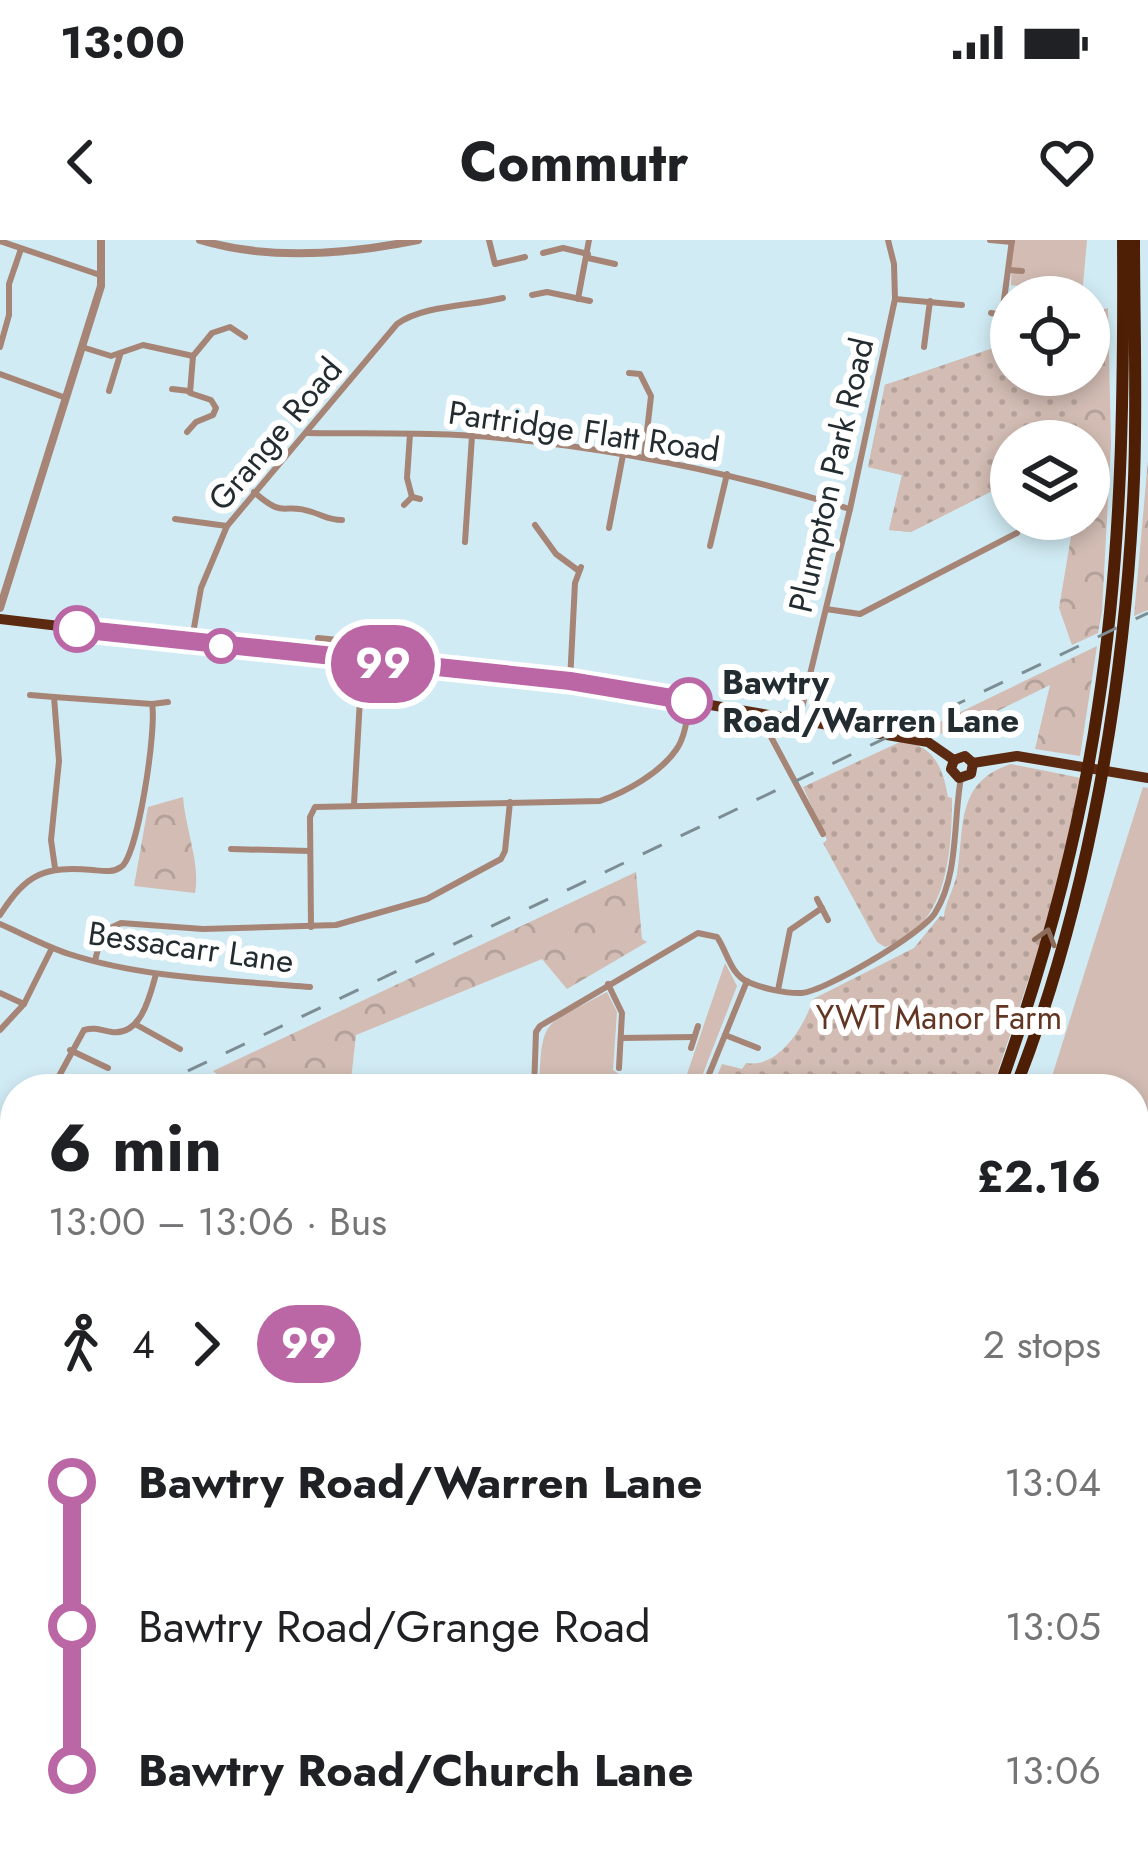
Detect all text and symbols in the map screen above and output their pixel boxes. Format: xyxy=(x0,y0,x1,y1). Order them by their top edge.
text: 13:00 xyxy=(60,10,185,75)
text: Commutr xyxy=(460,123,688,201)
icon: back xyxy=(48,129,114,195)
icon: heart xyxy=(1034,129,1100,195)
map controls xyxy=(990,276,1110,540)
button: locate xyxy=(990,276,1110,396)
street label: Plumpton Park Road xyxy=(777,333,885,617)
street label: Grange Road xyxy=(197,347,353,521)
street label: Partridge Flatt Road xyxy=(445,389,723,473)
button: layers xyxy=(990,420,1110,540)
unlabelled marker xyxy=(55,607,99,651)
line badge: 99 xyxy=(329,625,437,703)
unlabelled marker xyxy=(205,630,237,662)
text: 99 xyxy=(355,633,411,694)
place label: Bawtry Road/Warren Lane xyxy=(722,659,1019,744)
marker: Bawtry Road/Warren Lane xyxy=(667,679,711,723)
street label: Bessacarr Lane xyxy=(85,909,297,985)
one-way arrow xyxy=(1032,927,1057,948)
park label: YWT Manor Farm xyxy=(816,994,1062,1041)
text: 6 min xyxy=(48,1100,222,1196)
text: £2.16 xyxy=(976,1144,1101,1209)
text: 13:00 – 13:06 · Bus xyxy=(48,1193,387,1250)
icon: walk xyxy=(48,1311,114,1377)
icon: forward xyxy=(173,1311,239,1377)
text: 99 xyxy=(281,1313,337,1374)
text: 4 xyxy=(132,1316,155,1373)
text: 2 stops xyxy=(983,1316,1101,1373)
text: Bawtry Road/Warren Lane xyxy=(138,1450,702,1515)
text: 13:04 xyxy=(1004,1454,1101,1511)
text: Bawtry Road/Grange Road xyxy=(138,1594,651,1659)
text: 13:05 xyxy=(1005,1598,1101,1655)
text: Bawtry Road/Church Lane xyxy=(138,1738,693,1803)
text: 13:06 xyxy=(1005,1742,1101,1799)

